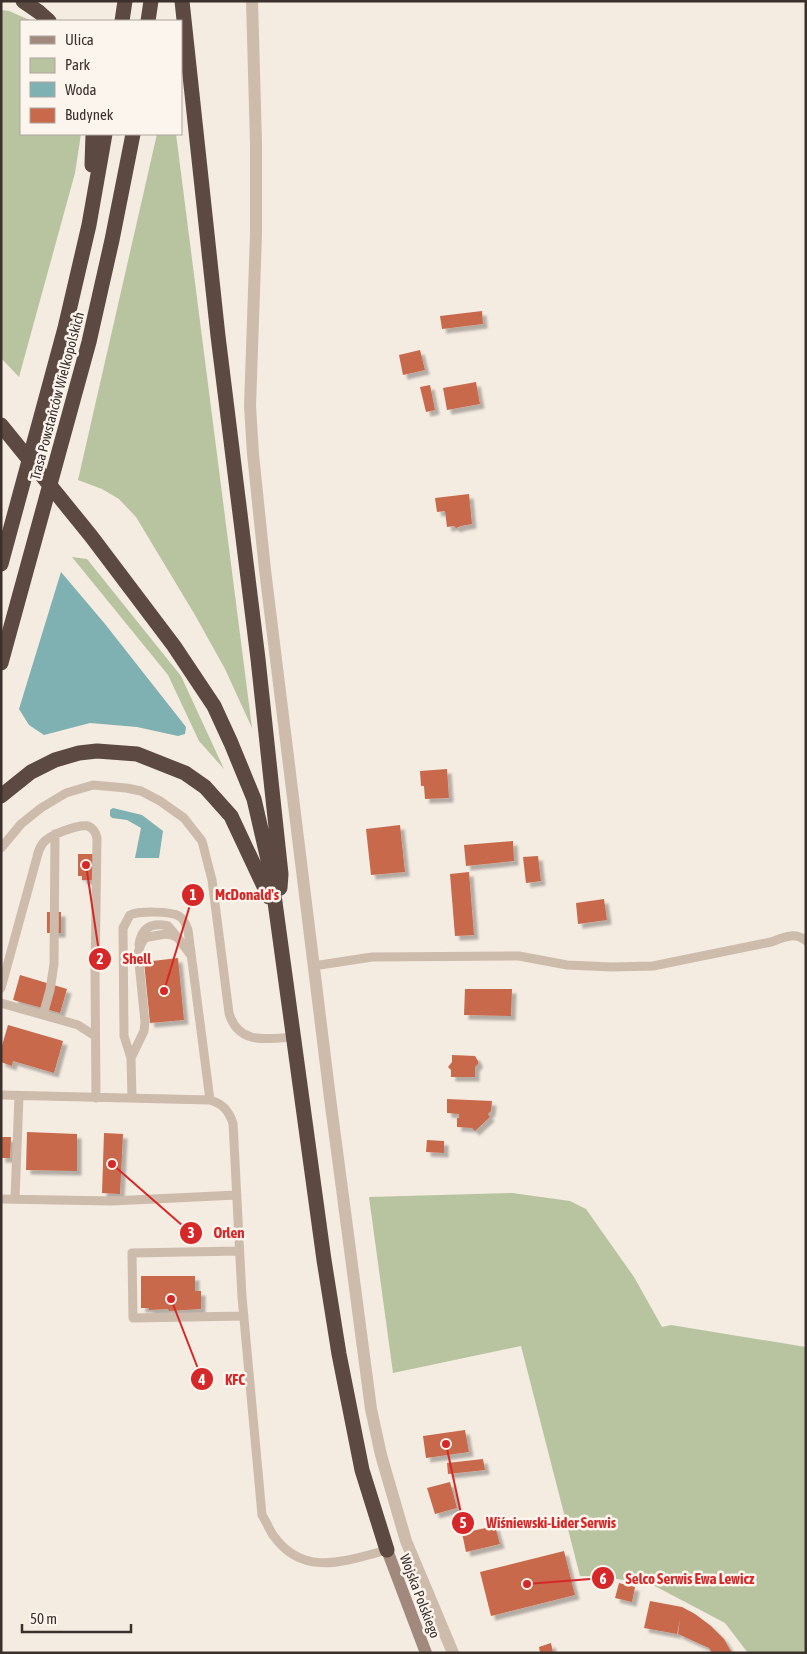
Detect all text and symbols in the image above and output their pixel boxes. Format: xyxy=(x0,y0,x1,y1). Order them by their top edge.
legend xyxy=(20,20,182,135)
text: Ulica xyxy=(65,31,94,48)
text: Park xyxy=(65,56,90,73)
text: Woda xyxy=(65,81,97,98)
text: Budynek xyxy=(65,106,114,123)
street label: Trasa Powstańców Wielkopolskich xyxy=(27,310,87,482)
callout: McDonald's xyxy=(180,880,289,910)
text: 1 xyxy=(189,886,197,903)
text: McDonald's xyxy=(215,886,280,903)
callout: Shell xyxy=(87,944,161,974)
text: 2 xyxy=(96,950,104,967)
text: Shell xyxy=(123,950,152,967)
callout: Orlen xyxy=(178,1218,254,1248)
text: 3 xyxy=(187,1224,195,1241)
text: Orlen xyxy=(213,1224,245,1241)
callout: KFC xyxy=(190,1364,255,1394)
text: 4 xyxy=(197,1371,206,1388)
text: KFC xyxy=(225,1371,245,1388)
callout: Wiśniewski-Lider Serwis xyxy=(451,1508,626,1538)
text: 5 xyxy=(459,1514,467,1531)
text: Wiśniewski-Lider Serwis xyxy=(485,1514,617,1531)
street label: Wojska Polskiego xyxy=(397,1552,443,1640)
callout: Selco Serwis Ewa Lewicz xyxy=(591,1563,765,1593)
text: 6 xyxy=(599,1570,607,1587)
text: Selco Serwis Ewa Lewicz xyxy=(626,1570,755,1587)
scale bar xyxy=(22,1602,131,1634)
text: 50 m xyxy=(30,1610,57,1627)

